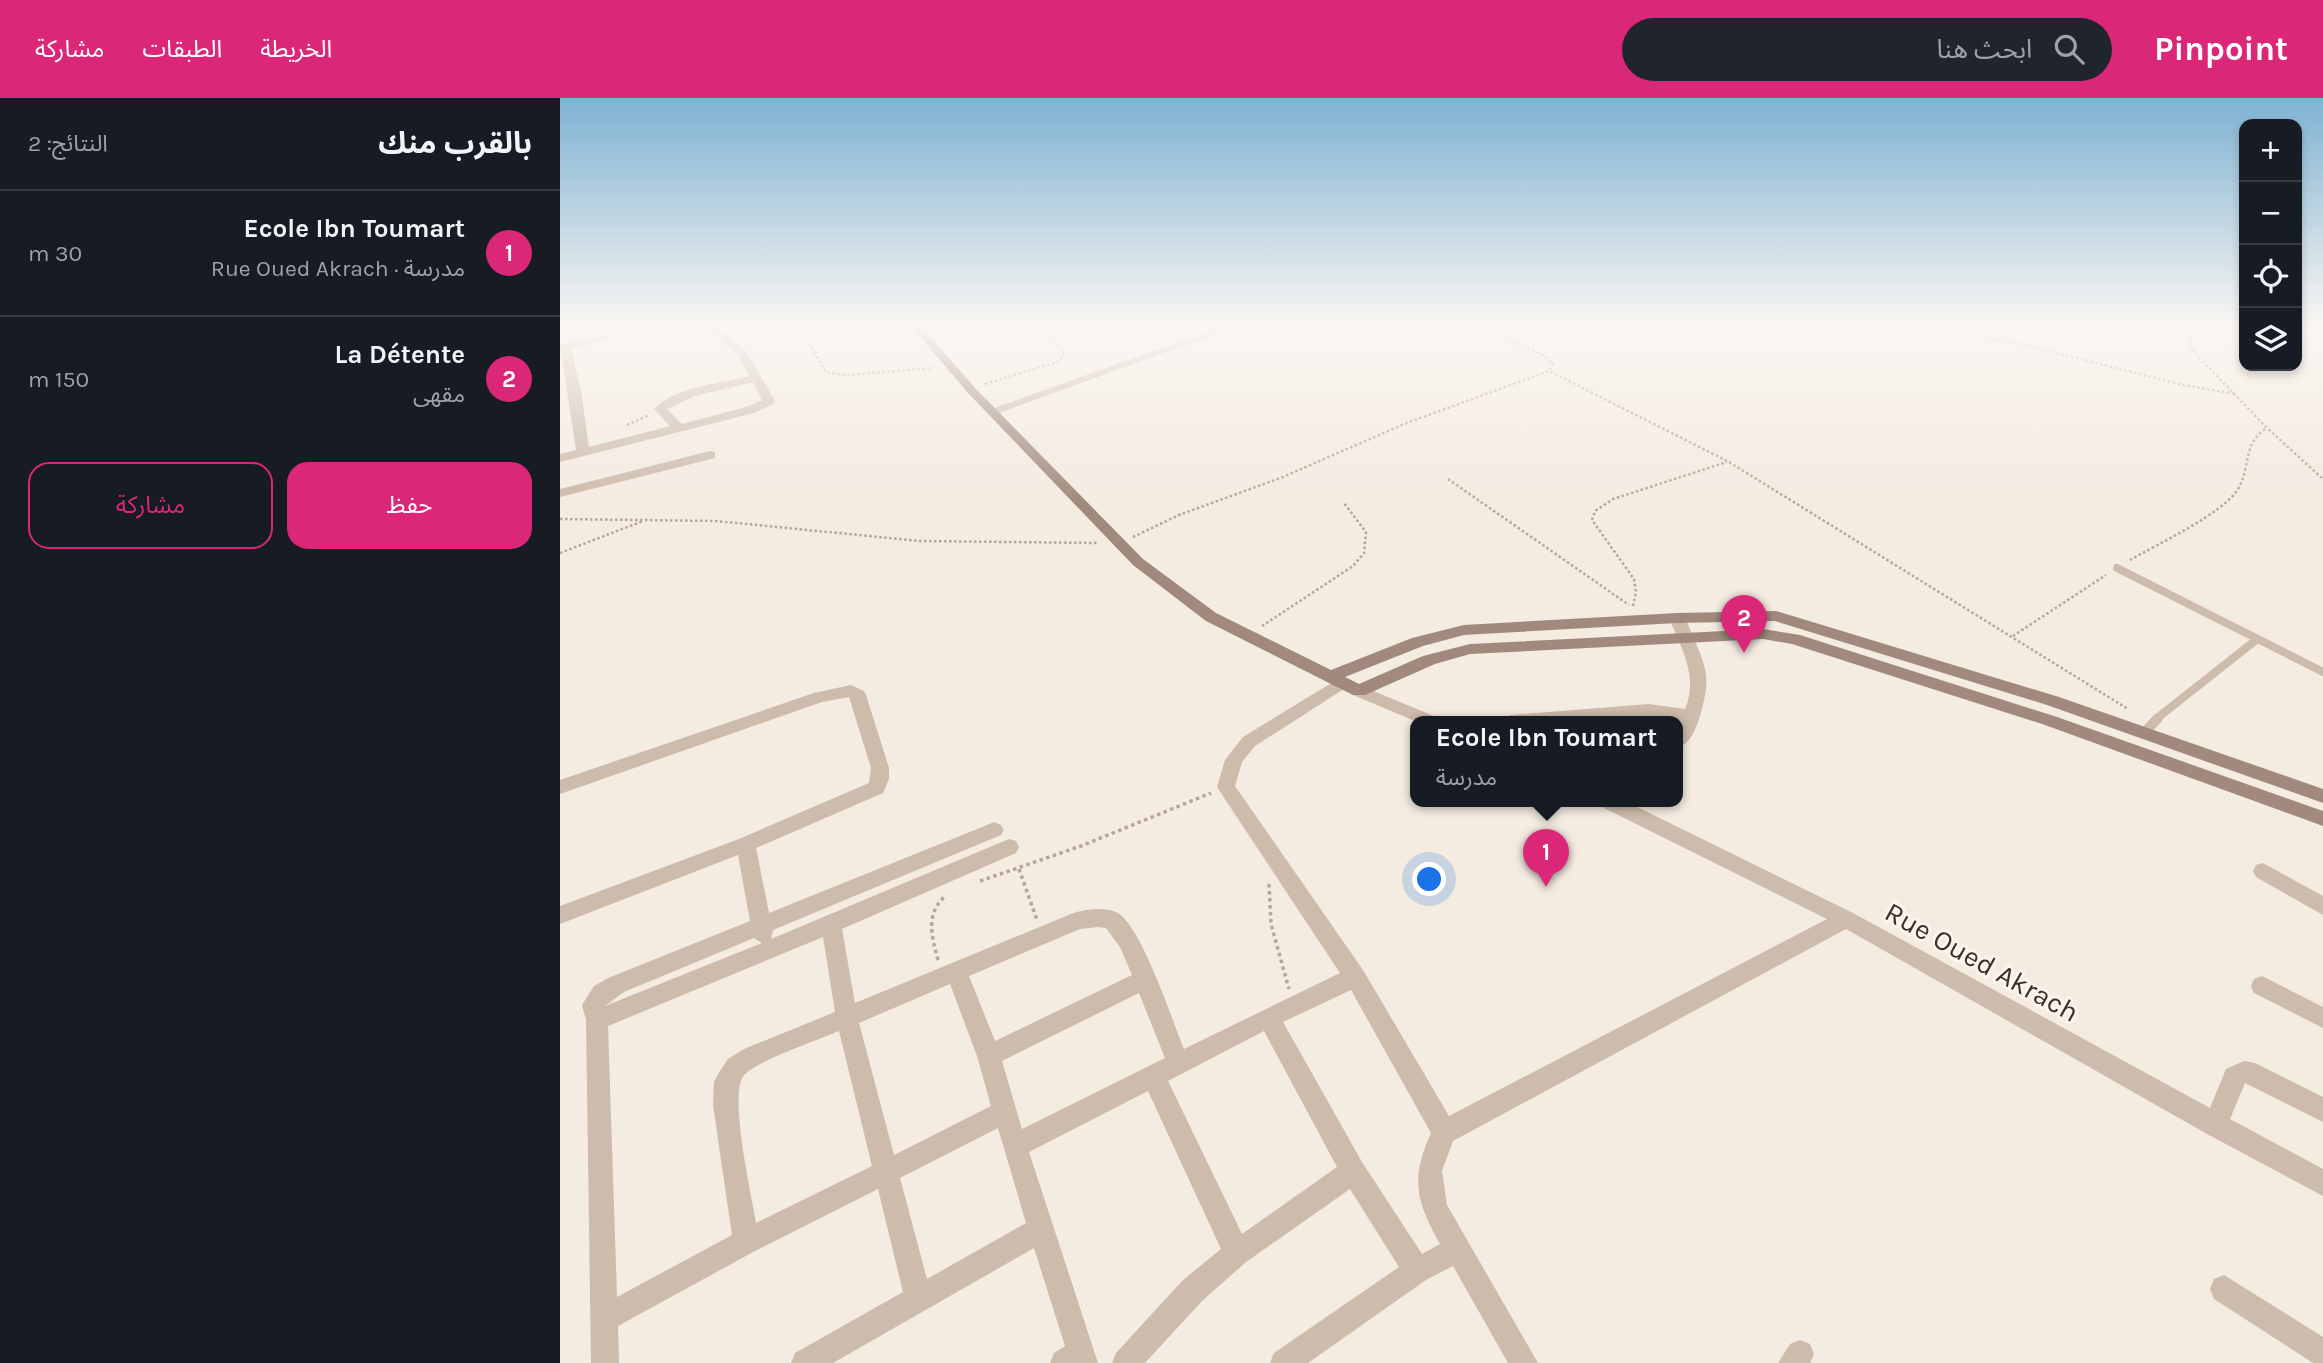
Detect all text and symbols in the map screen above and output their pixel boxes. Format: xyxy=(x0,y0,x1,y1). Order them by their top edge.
search box xyxy=(1622,18,2112,81)
icon: search xyxy=(2050,30,2088,68)
text: Pinpoint xyxy=(2154,30,2288,68)
text: ابحث هنا xyxy=(1937,34,2032,65)
text: مشاركة xyxy=(35,35,104,63)
text: الطبقات xyxy=(142,35,222,63)
text: الخريطة xyxy=(260,35,332,63)
map controls xyxy=(2239,119,2302,371)
button: + xyxy=(2239,119,2302,182)
text: بالقرب منك xyxy=(378,125,532,161)
text: النتائج: 2 xyxy=(28,130,108,157)
button: − xyxy=(2239,182,2302,245)
text: Ecole Ibn Toumart xyxy=(244,213,465,244)
text: 30 m xyxy=(28,240,82,267)
text: 1 xyxy=(505,240,513,267)
button: locate xyxy=(2239,245,2302,308)
text: مدرسة · Rue Oued Akrach xyxy=(211,255,465,282)
button: layers xyxy=(2239,308,2302,371)
text: La Détente xyxy=(334,339,465,370)
text: 150 m xyxy=(28,366,89,393)
text: 2 xyxy=(502,366,516,393)
text: مقهى xyxy=(413,381,465,408)
button: مشاركة xyxy=(28,462,273,549)
button: حفظ xyxy=(287,462,532,549)
pin: 2 xyxy=(1721,595,1767,653)
popup xyxy=(1410,716,1683,807)
text: Ecole Ibn Toumart xyxy=(1436,722,1657,753)
text: مدرسة xyxy=(1436,764,1497,791)
pin: 1 xyxy=(1523,829,1569,887)
your location xyxy=(1412,862,1446,896)
street label: Rue Oued Akrach xyxy=(1879,895,2085,1029)

